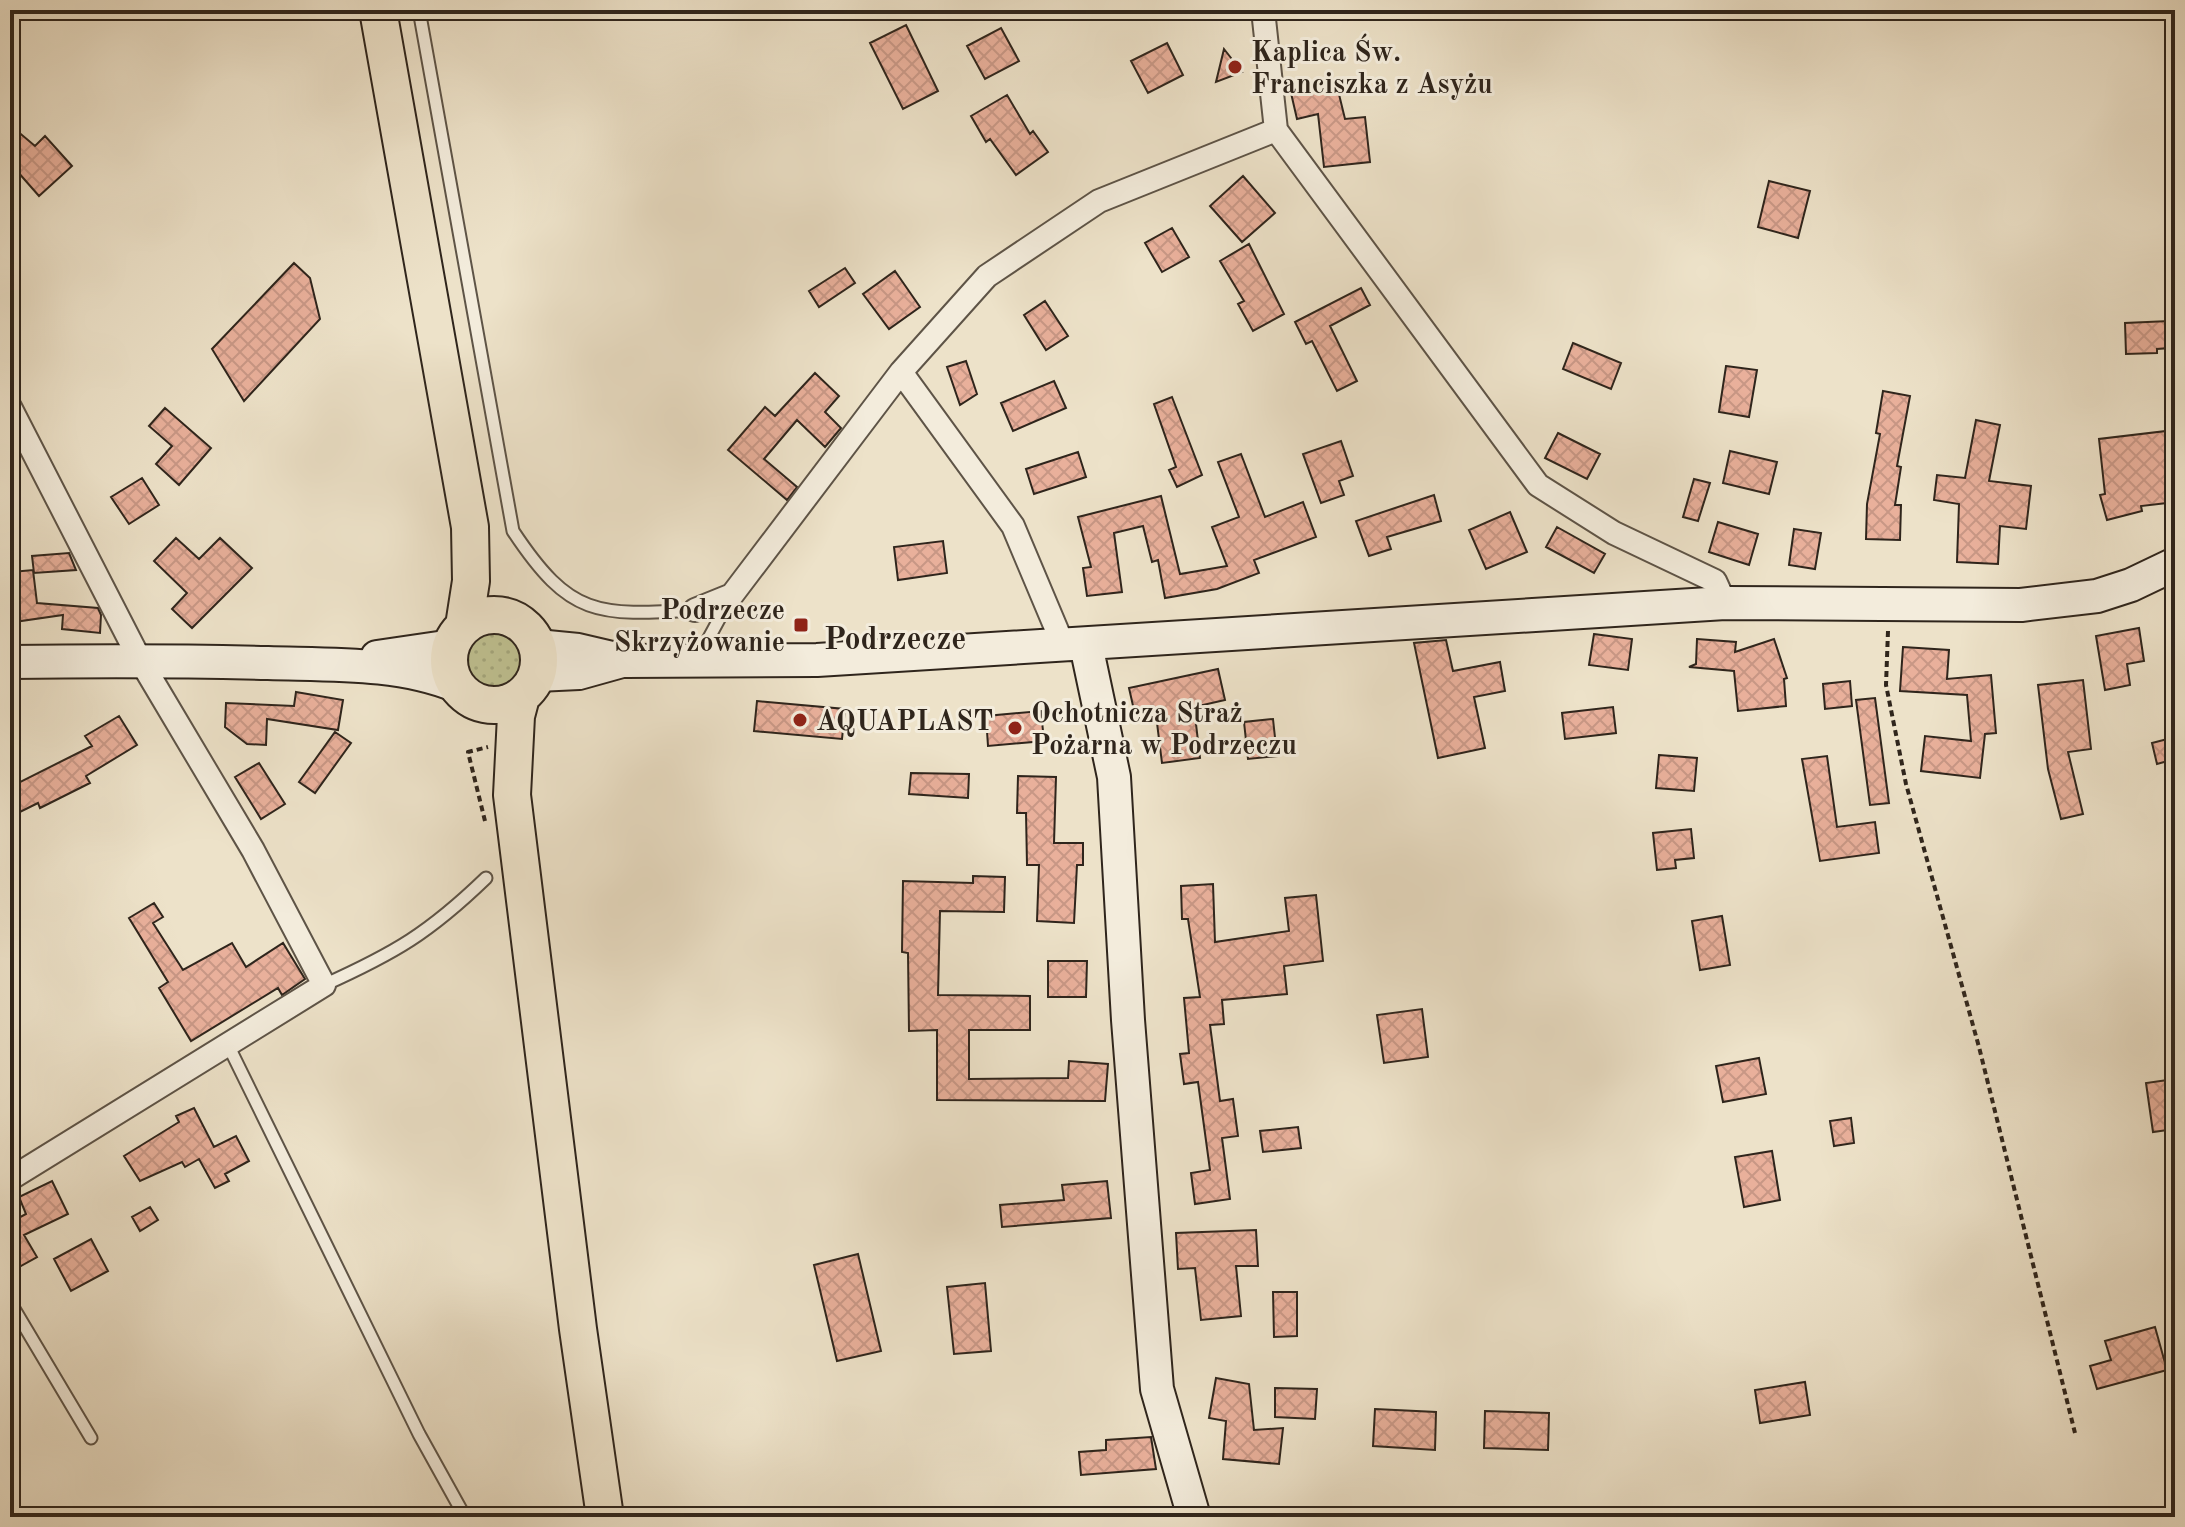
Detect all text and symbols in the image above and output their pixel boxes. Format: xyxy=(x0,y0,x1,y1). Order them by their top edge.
place label: Kaplica Św. Franciszka z Asyżu xyxy=(1251,33,1493,100)
marker: Kaplica Św. Franciszka z Asyżu xyxy=(1226,58,1244,76)
place label: Podrzecze Skrzyżowanie xyxy=(614,598,785,658)
marker: Podrzecze Skrzyżowanie xyxy=(792,616,810,634)
district label: Podrzecze xyxy=(824,625,966,657)
place label: Ochotnicza Straż Pożarna w Podrzeczu xyxy=(1031,701,1297,761)
place label: AQUAPLAST xyxy=(816,709,993,737)
marker: AQUAPLAST xyxy=(791,711,809,729)
marker: Ochotnicza Straż Pożarna w Podrzeczu xyxy=(1006,719,1024,737)

